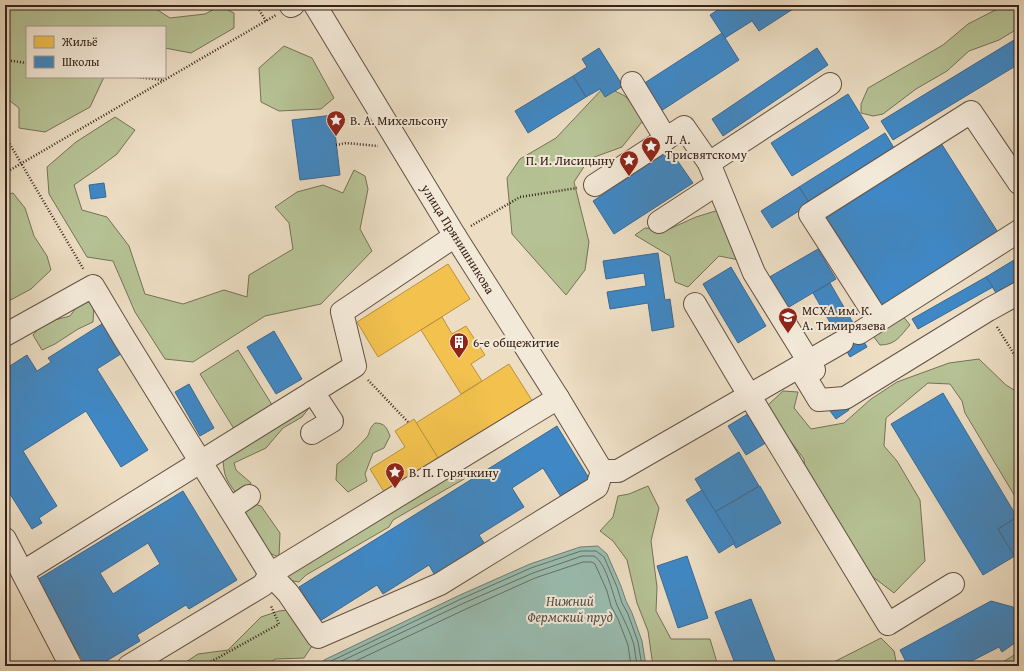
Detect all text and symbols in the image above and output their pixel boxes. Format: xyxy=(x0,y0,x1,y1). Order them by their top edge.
legend xyxy=(26,26,166,78)
text: Жильё xyxy=(61,33,98,50)
text: Школы xyxy=(62,53,100,70)
place icon: В. А. Михельсону xyxy=(325,109,347,137)
place label: В. А. Михельсону xyxy=(350,111,448,130)
place label: Л. А. Трисвятскому xyxy=(665,130,747,164)
place icon: Л. А. Трисвятскому xyxy=(640,135,662,163)
place icon: П. И. Лисицыну xyxy=(618,149,640,177)
place label: П. И. Лисицыну xyxy=(526,151,615,170)
street label: улица Прянишникова xyxy=(416,180,500,298)
place label: МСХА им. К. А. Тимирязева xyxy=(802,301,887,335)
school or university icon: МСХА им. К. А. Тимирязева xyxy=(777,306,799,334)
building icon: 6-е общежитие xyxy=(448,331,470,359)
place label: 6-е общежитие xyxy=(473,333,559,352)
place icon: В. П. Горячкину xyxy=(384,461,406,489)
place label: В. П. Горячкину xyxy=(409,463,499,482)
water label: Нижний Фермский пруд xyxy=(527,591,613,627)

